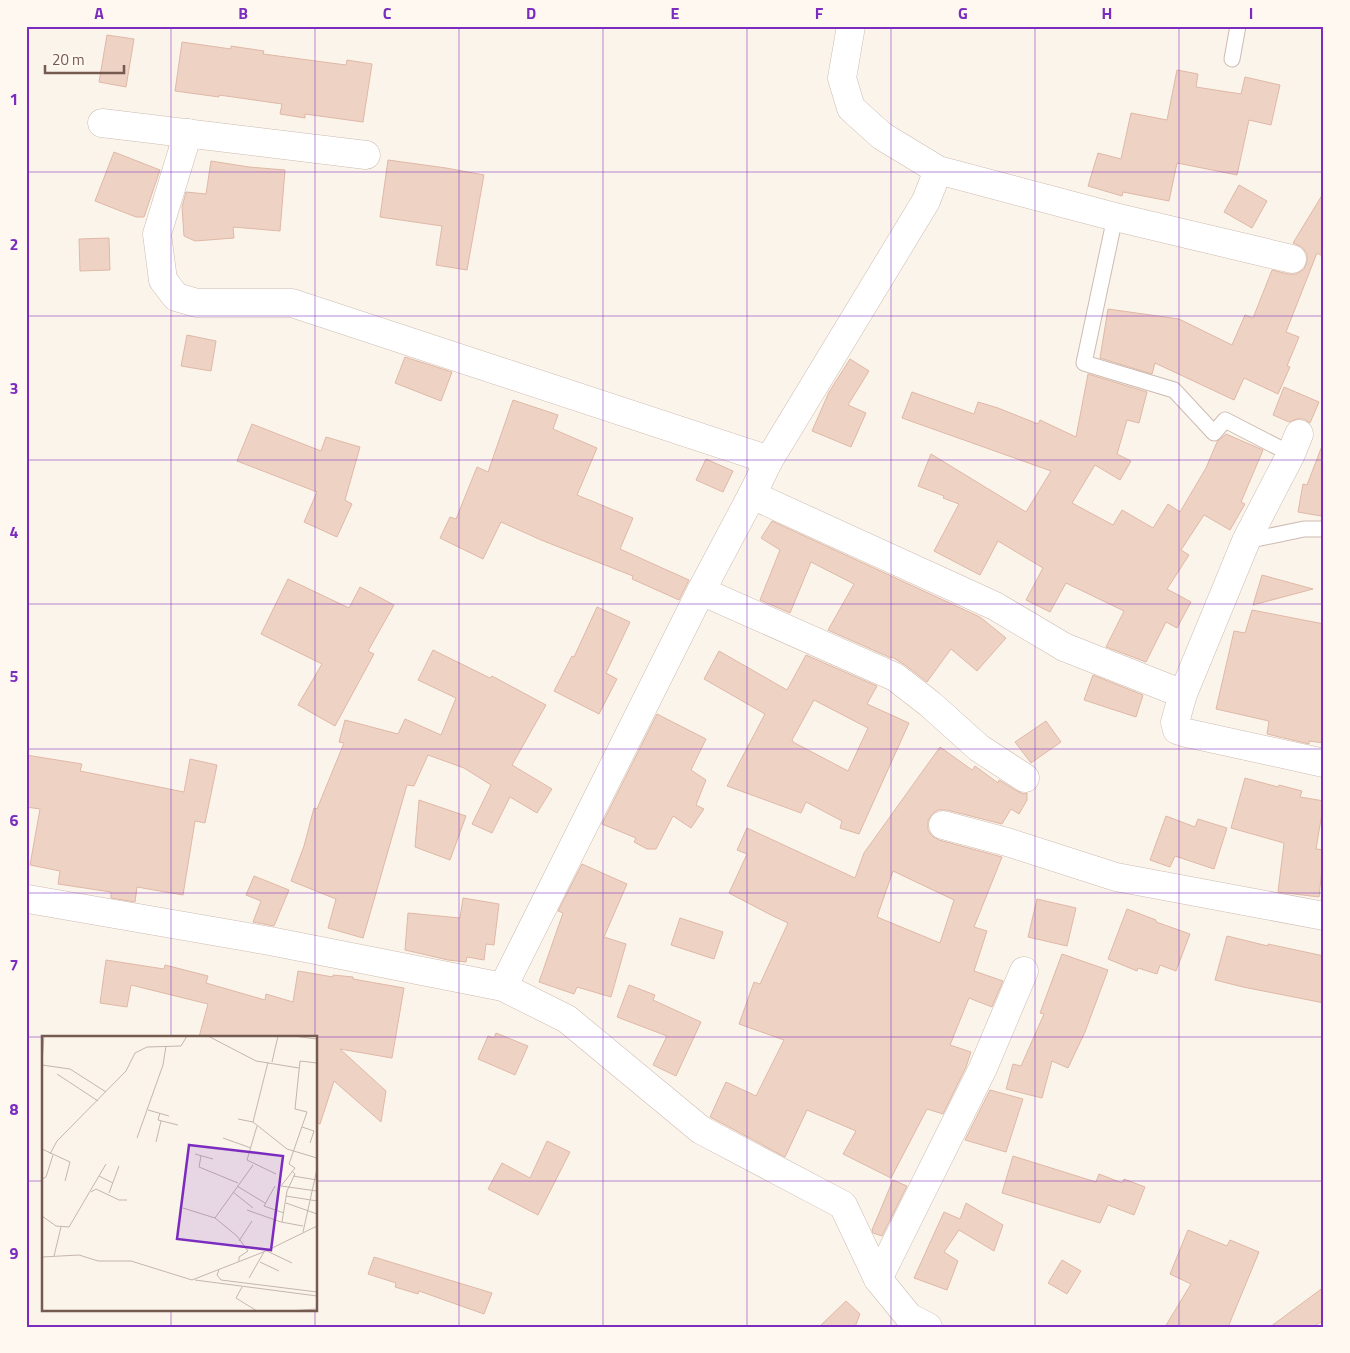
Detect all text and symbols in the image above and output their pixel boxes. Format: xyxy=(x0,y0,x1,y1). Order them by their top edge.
text: A xyxy=(94,1,104,25)
text: B xyxy=(238,1,248,25)
text: C xyxy=(383,1,392,25)
text: D xyxy=(526,1,536,25)
text: E xyxy=(671,1,680,25)
text: F xyxy=(815,1,824,25)
text: G xyxy=(958,1,968,25)
text: H xyxy=(1102,1,1112,25)
text: I xyxy=(1249,1,1253,25)
scale bar xyxy=(45,42,124,74)
text: 20 m xyxy=(52,48,85,71)
text: 1 xyxy=(10,87,18,111)
text: 2 xyxy=(10,232,18,256)
text: 3 xyxy=(10,376,18,400)
text: 4 xyxy=(10,520,19,544)
text: 5 xyxy=(10,664,19,688)
text: 6 xyxy=(10,808,19,832)
text: 7 xyxy=(10,953,18,977)
inset map xyxy=(42,1036,318,1310)
text: 8 xyxy=(10,1097,19,1121)
text: 9 xyxy=(10,1241,19,1265)

